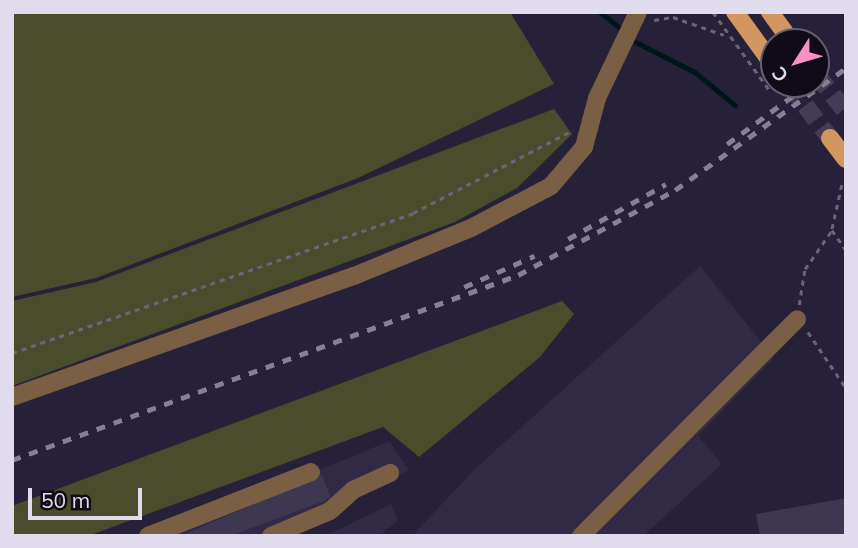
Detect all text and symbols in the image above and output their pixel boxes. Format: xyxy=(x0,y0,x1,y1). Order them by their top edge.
north arrow xyxy=(760,28,830,98)
text: С xyxy=(766,62,793,87)
scale bar xyxy=(32,475,145,518)
text: 50 m xyxy=(41,487,90,513)

